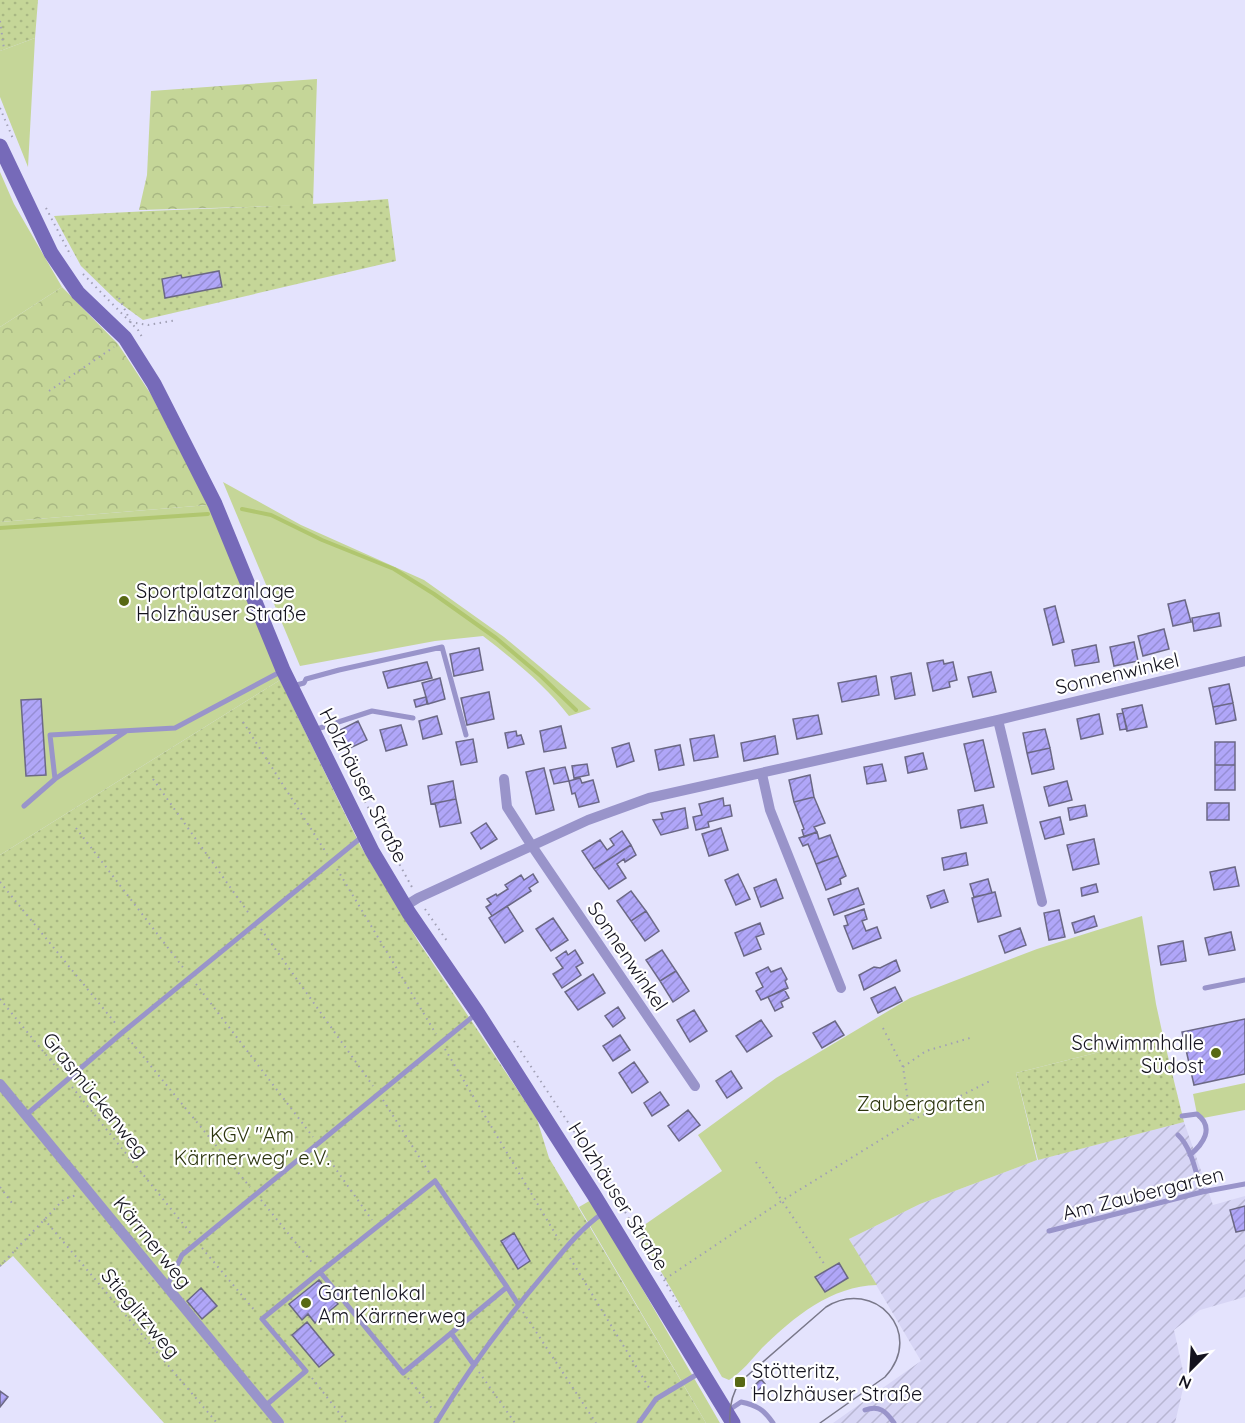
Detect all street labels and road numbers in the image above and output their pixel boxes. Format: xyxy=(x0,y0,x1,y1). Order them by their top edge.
street label: Sonnenwinkel xyxy=(1053,647,1181,699)
street label: Holzhäuser Straße xyxy=(314,704,414,866)
street label: Sonnenwinkel xyxy=(582,897,674,1015)
street label: Grasmückenweg xyxy=(38,1027,154,1163)
street label: Holzhäuser Straße xyxy=(563,1117,675,1275)
street label: Am Zaubergarten xyxy=(1060,1161,1226,1225)
street label: Kärrnerweg xyxy=(108,1191,198,1293)
street label: Stieglitzweg xyxy=(96,1263,186,1363)

